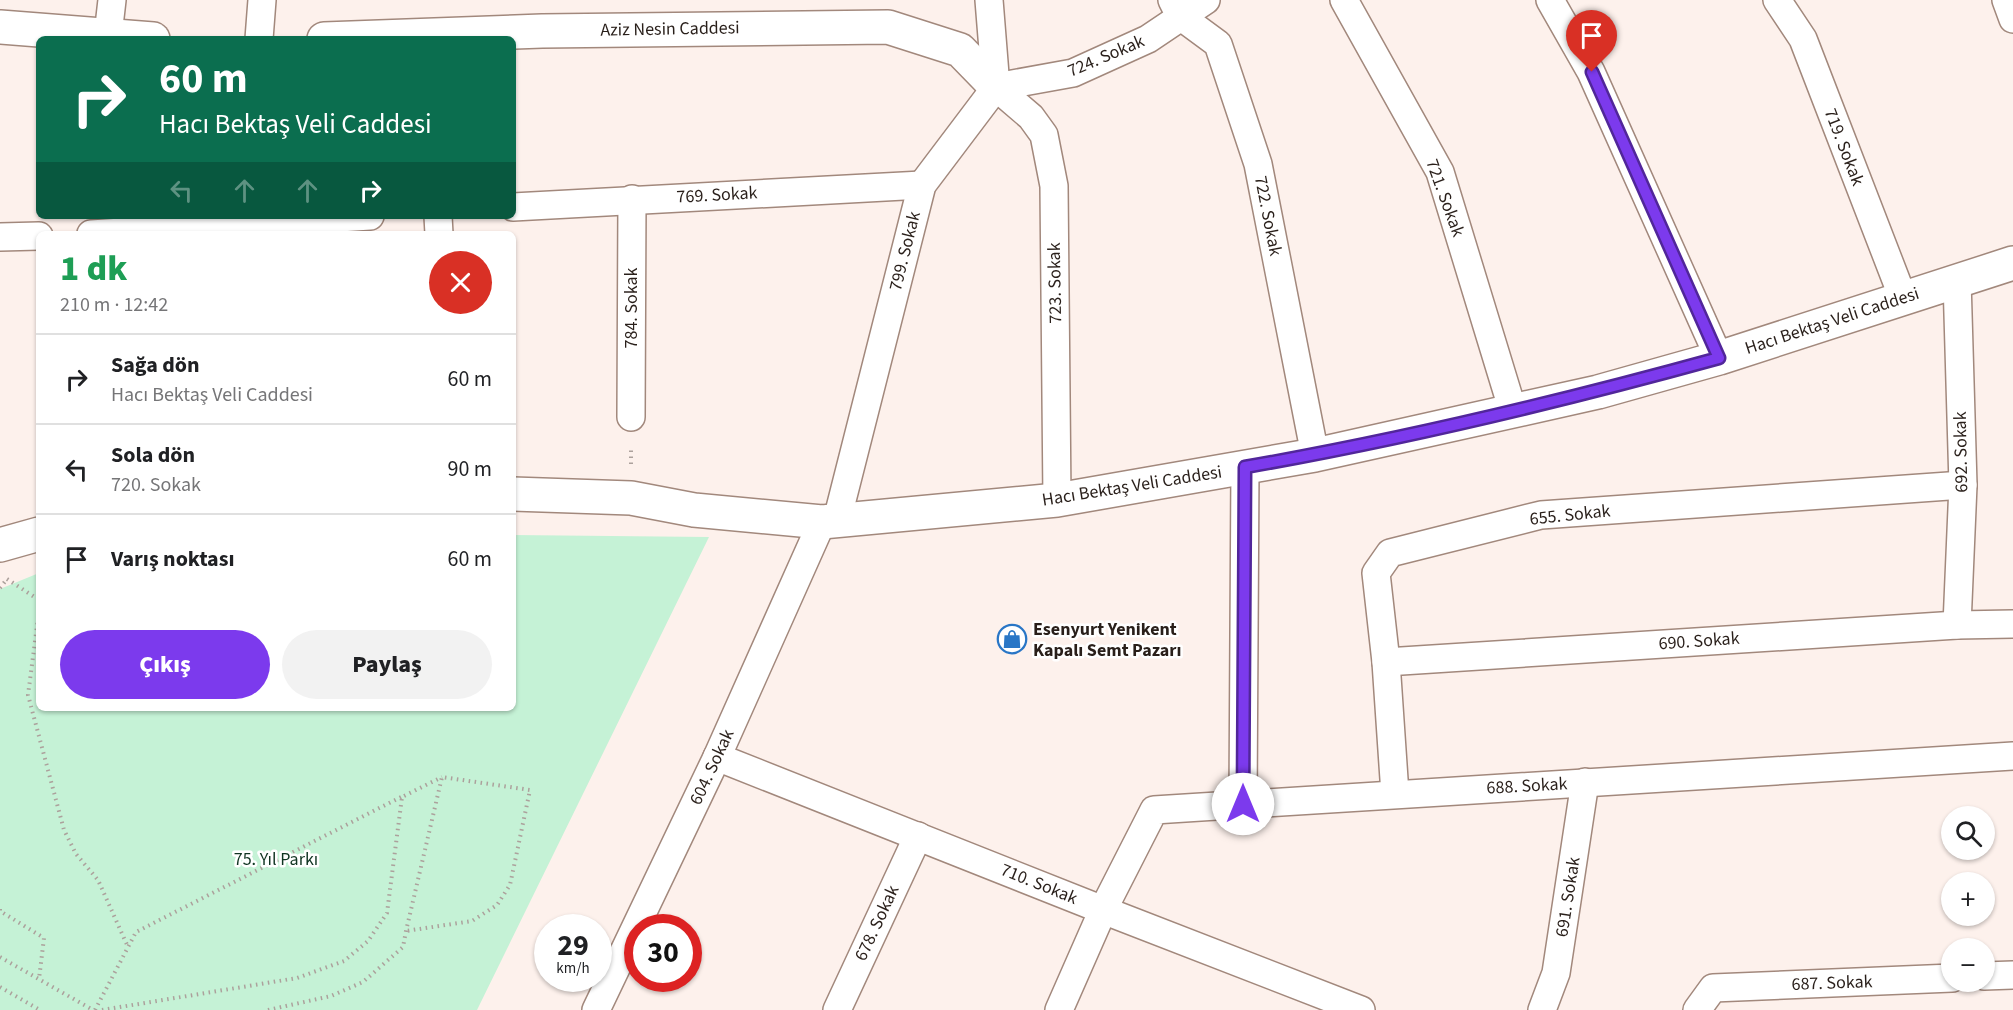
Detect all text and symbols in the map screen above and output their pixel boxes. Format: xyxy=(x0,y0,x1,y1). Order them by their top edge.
pin xyxy=(1566,10,1617,72)
street label: Aziz Nesin Caddesi xyxy=(600,15,740,43)
icon: arrive xyxy=(1575,19,1608,52)
street label: 724. Sokak xyxy=(1064,29,1148,83)
text: 60 m xyxy=(159,49,248,109)
icon: right xyxy=(60,60,138,138)
text: Hacı Bektaş Veli Caddesi xyxy=(159,105,432,144)
street label: 719. Sokak xyxy=(1818,105,1870,189)
street label: 721. Sokak xyxy=(1419,156,1471,240)
icon: left xyxy=(165,174,198,207)
icon: ahead xyxy=(228,174,261,207)
icon: ahead xyxy=(291,174,324,207)
icon: right xyxy=(354,174,387,207)
street label: 722. Sokak xyxy=(1248,174,1288,258)
street label: 769. Sokak xyxy=(676,180,758,210)
street label: 799. Sokak xyxy=(883,209,927,293)
street label: 723. Sokak xyxy=(1042,242,1068,324)
text: 1 dk xyxy=(60,243,127,294)
button: close xyxy=(429,251,492,314)
street label: 784. Sokak xyxy=(619,267,644,349)
street label: Hacı Bektaş Veli Caddesi xyxy=(1742,281,1922,361)
text: 210 m · 12:42 xyxy=(60,291,168,319)
text: Sağa dön xyxy=(111,349,200,381)
icon: right xyxy=(60,363,93,396)
text: 60 m xyxy=(447,363,492,395)
text: Hacı Bektaş Veli Caddesi xyxy=(111,381,313,409)
street label: 692. Sokak xyxy=(1948,411,1974,493)
text: Sola dön xyxy=(111,439,195,471)
icon: left xyxy=(60,453,93,486)
text: 90 m xyxy=(447,453,492,485)
street label: Hacı Bektaş Veli Caddesi xyxy=(1040,459,1224,513)
text: 720. Sokak xyxy=(111,471,201,499)
street label: 655. Sokak xyxy=(1528,498,1612,532)
icon: arrive xyxy=(60,543,93,576)
text: Varış noktası xyxy=(111,543,235,575)
text: 60 m xyxy=(447,543,492,575)
place label: Esenyurt Yenikent Kapalı Semt Pazarı xyxy=(1033,617,1181,663)
shop icon: Esenyurt Yenikent Kapalı Semt Pazarı xyxy=(996,623,1028,655)
street label: 690. Sokak xyxy=(1658,626,1740,656)
button: Çıkış xyxy=(60,630,270,699)
button: Paylaş xyxy=(282,630,492,699)
street label: 604. Sokak xyxy=(684,725,740,809)
street label: 688. Sokak xyxy=(1486,771,1568,801)
position arrow xyxy=(1211,772,1275,836)
map controls xyxy=(1941,806,1995,992)
button: search xyxy=(1941,806,1995,860)
park label: 75. Yıl Parkı xyxy=(234,847,318,872)
street label: 691. Sokak xyxy=(1549,855,1587,939)
street label: 710. Sokak xyxy=(997,857,1081,911)
button: + xyxy=(1941,872,1995,926)
street label: 678. Sokak xyxy=(849,881,905,965)
speed limit sign: 30 xyxy=(624,914,702,992)
text: 29 xyxy=(557,924,589,967)
button: − xyxy=(1941,938,1995,992)
text: km/h xyxy=(556,958,590,979)
street label: 687. Sokak xyxy=(1791,969,1873,997)

